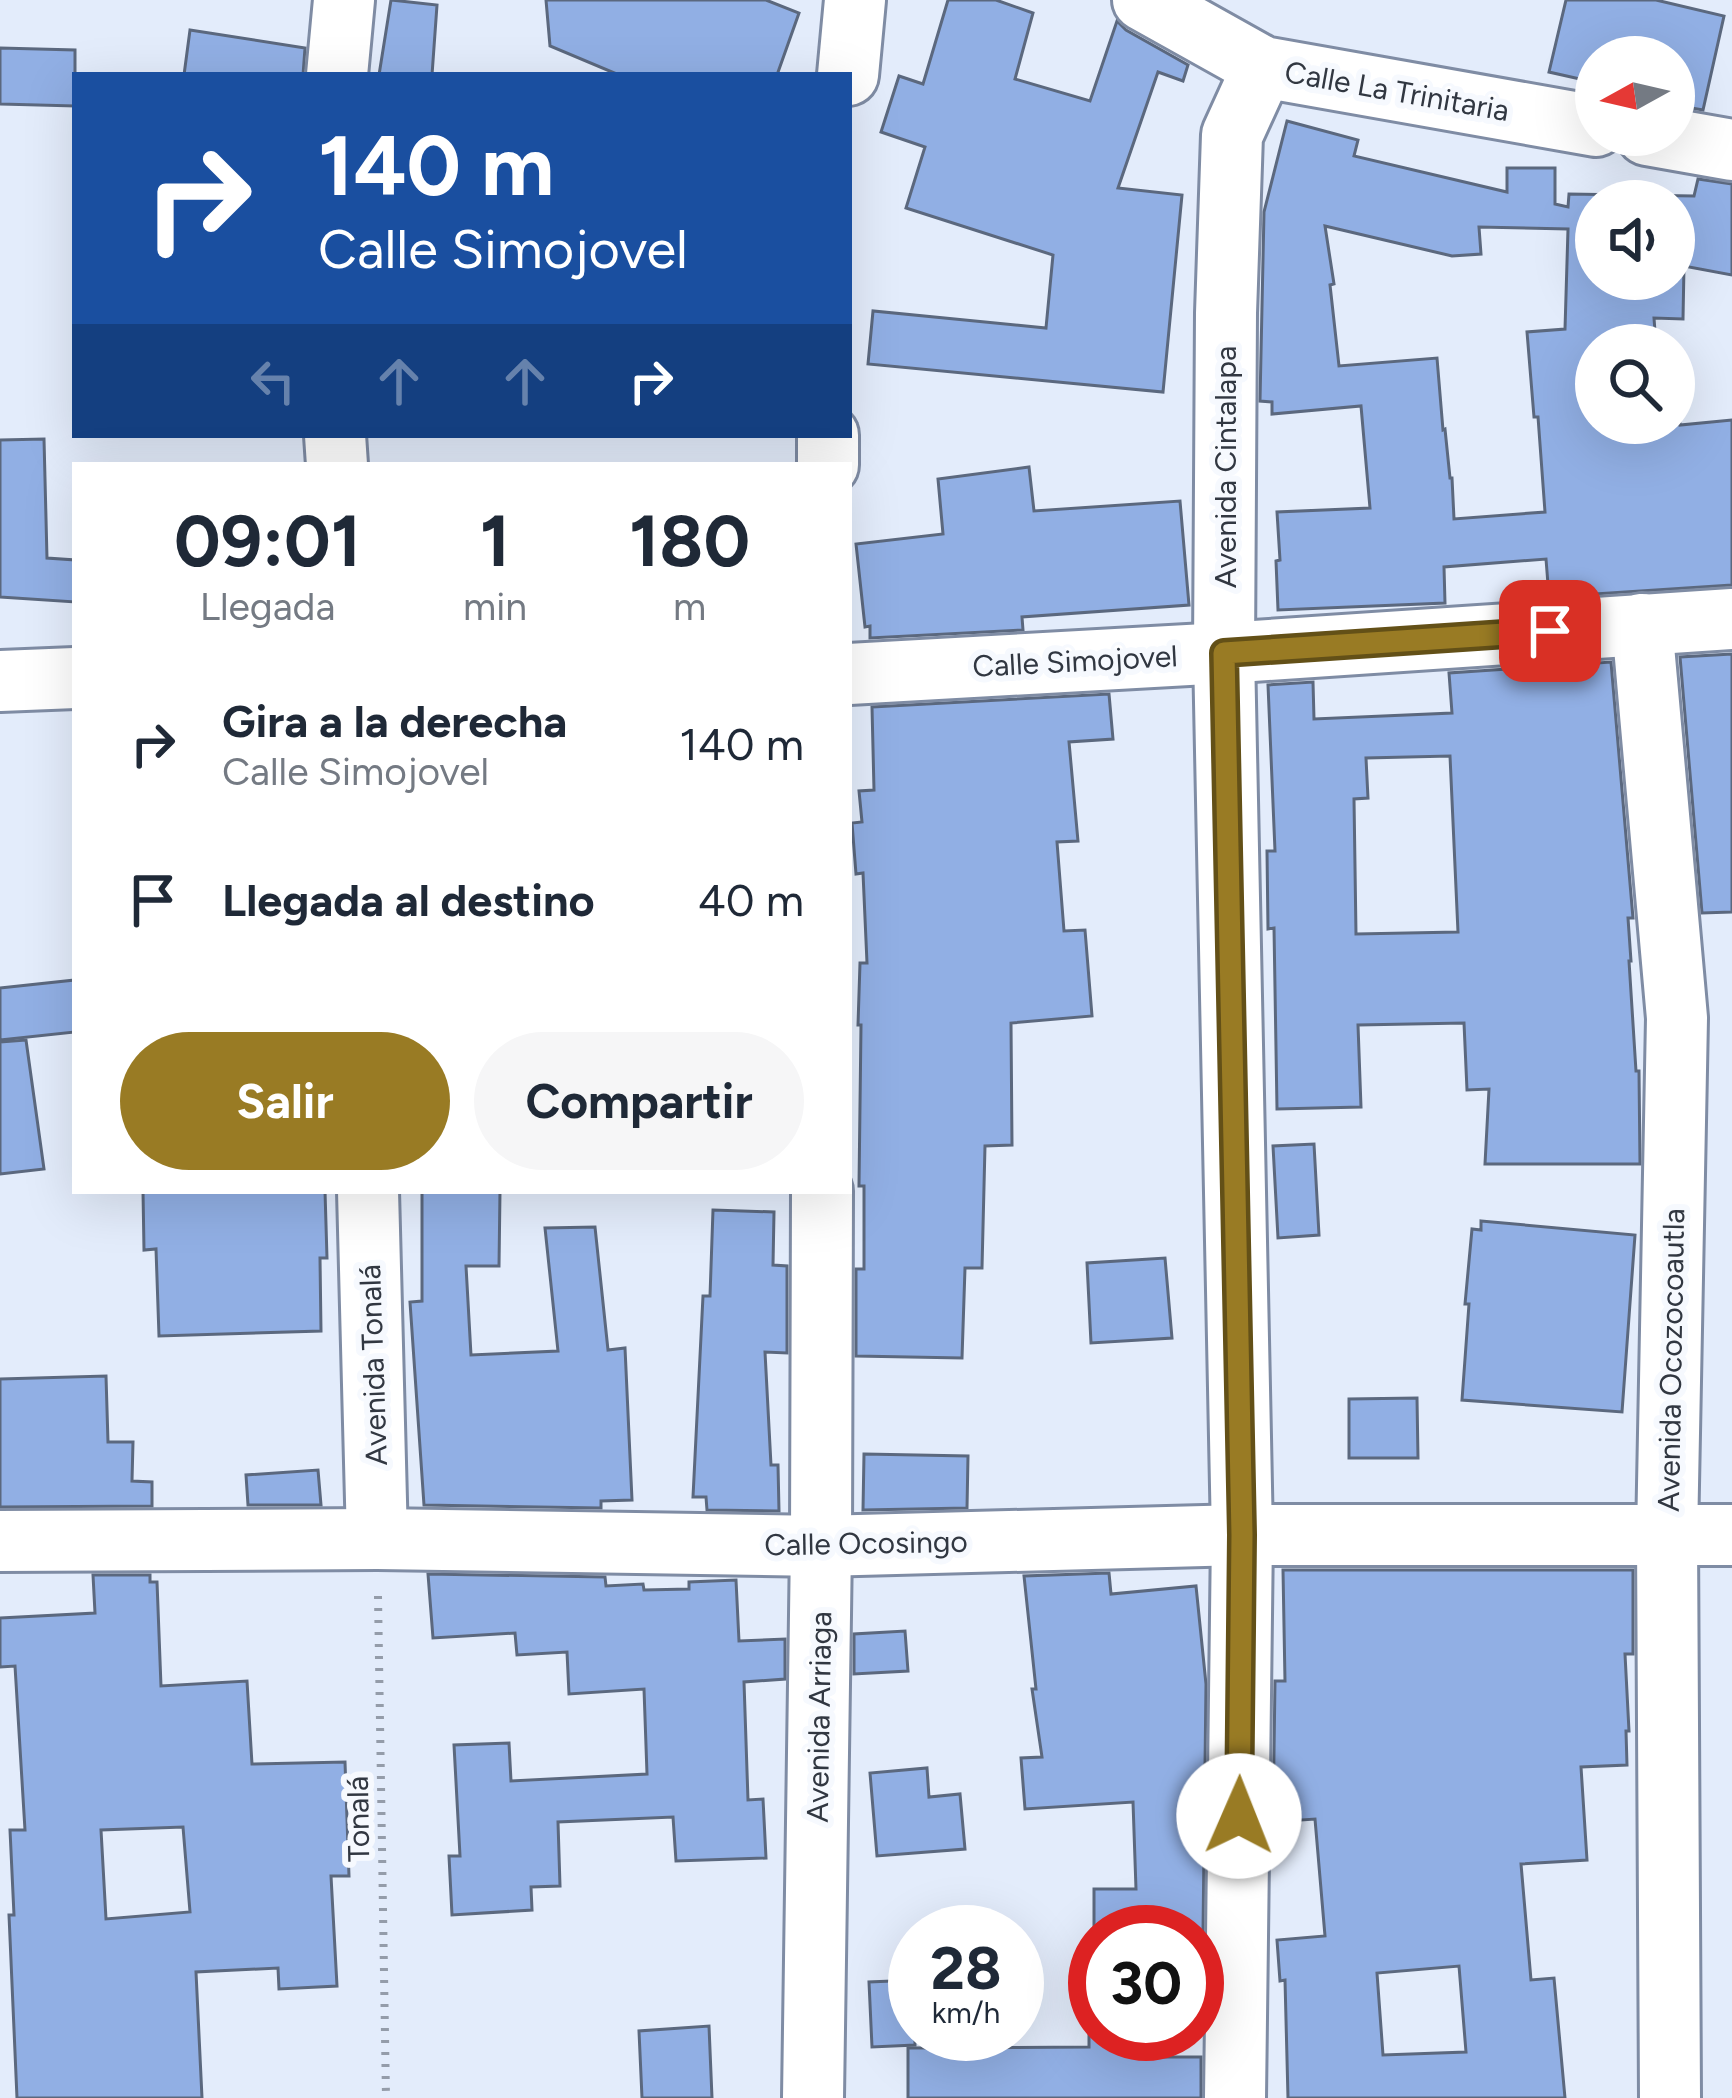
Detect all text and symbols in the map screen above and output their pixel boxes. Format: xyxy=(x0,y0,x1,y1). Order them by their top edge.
north arrow xyxy=(1575,36,1695,156)
map controls xyxy=(1575,36,1695,444)
street label: Calle La Trinitaria xyxy=(1282,53,1512,129)
text: 140 m xyxy=(318,115,554,216)
icon: right xyxy=(120,120,276,276)
button: sound xyxy=(1575,180,1695,300)
text: Calle Simojovel xyxy=(318,217,688,282)
button: search xyxy=(1575,324,1695,444)
street label: Avenida Cintalapa xyxy=(1207,346,1244,588)
icon: left xyxy=(240,348,306,414)
icon: ahead xyxy=(366,348,432,414)
icon: ahead xyxy=(492,348,558,414)
icon: right xyxy=(618,348,684,414)
text: 09:01 xyxy=(174,498,361,584)
text: 1 xyxy=(480,498,510,584)
text: 180 xyxy=(629,498,750,584)
pin xyxy=(1499,580,1601,682)
text: Llegada xyxy=(200,583,335,630)
text: min xyxy=(463,583,527,630)
text: m xyxy=(673,583,706,630)
icon: arrive xyxy=(1517,598,1583,664)
street label: Calle Simojovel xyxy=(971,637,1179,685)
text: Gira a la derecha xyxy=(222,694,567,748)
icon: right xyxy=(120,711,186,777)
text: 140 m xyxy=(679,717,804,771)
text: Calle Simojovel xyxy=(222,748,489,795)
icon: arrive xyxy=(120,867,186,933)
text: Llegada al destino xyxy=(222,873,595,927)
text: 40 m xyxy=(698,873,804,927)
button: Salir xyxy=(120,1032,450,1170)
button: Compartir xyxy=(474,1032,804,1170)
street label: Avenida Ocozocoautla xyxy=(1650,1208,1692,1512)
street label: Avenida Tonalá xyxy=(351,1264,395,1466)
street label: Calle Ocosingo xyxy=(764,1523,968,1563)
street label: Avenida Arriaga xyxy=(799,1611,839,1823)
position arrow xyxy=(1176,1753,1302,1879)
street label: Tonalá xyxy=(339,1776,377,1862)
speed limit sign: 30 xyxy=(1068,1905,1224,2061)
text: 28 xyxy=(930,1932,1002,2004)
text: km/h xyxy=(932,1994,1000,2031)

